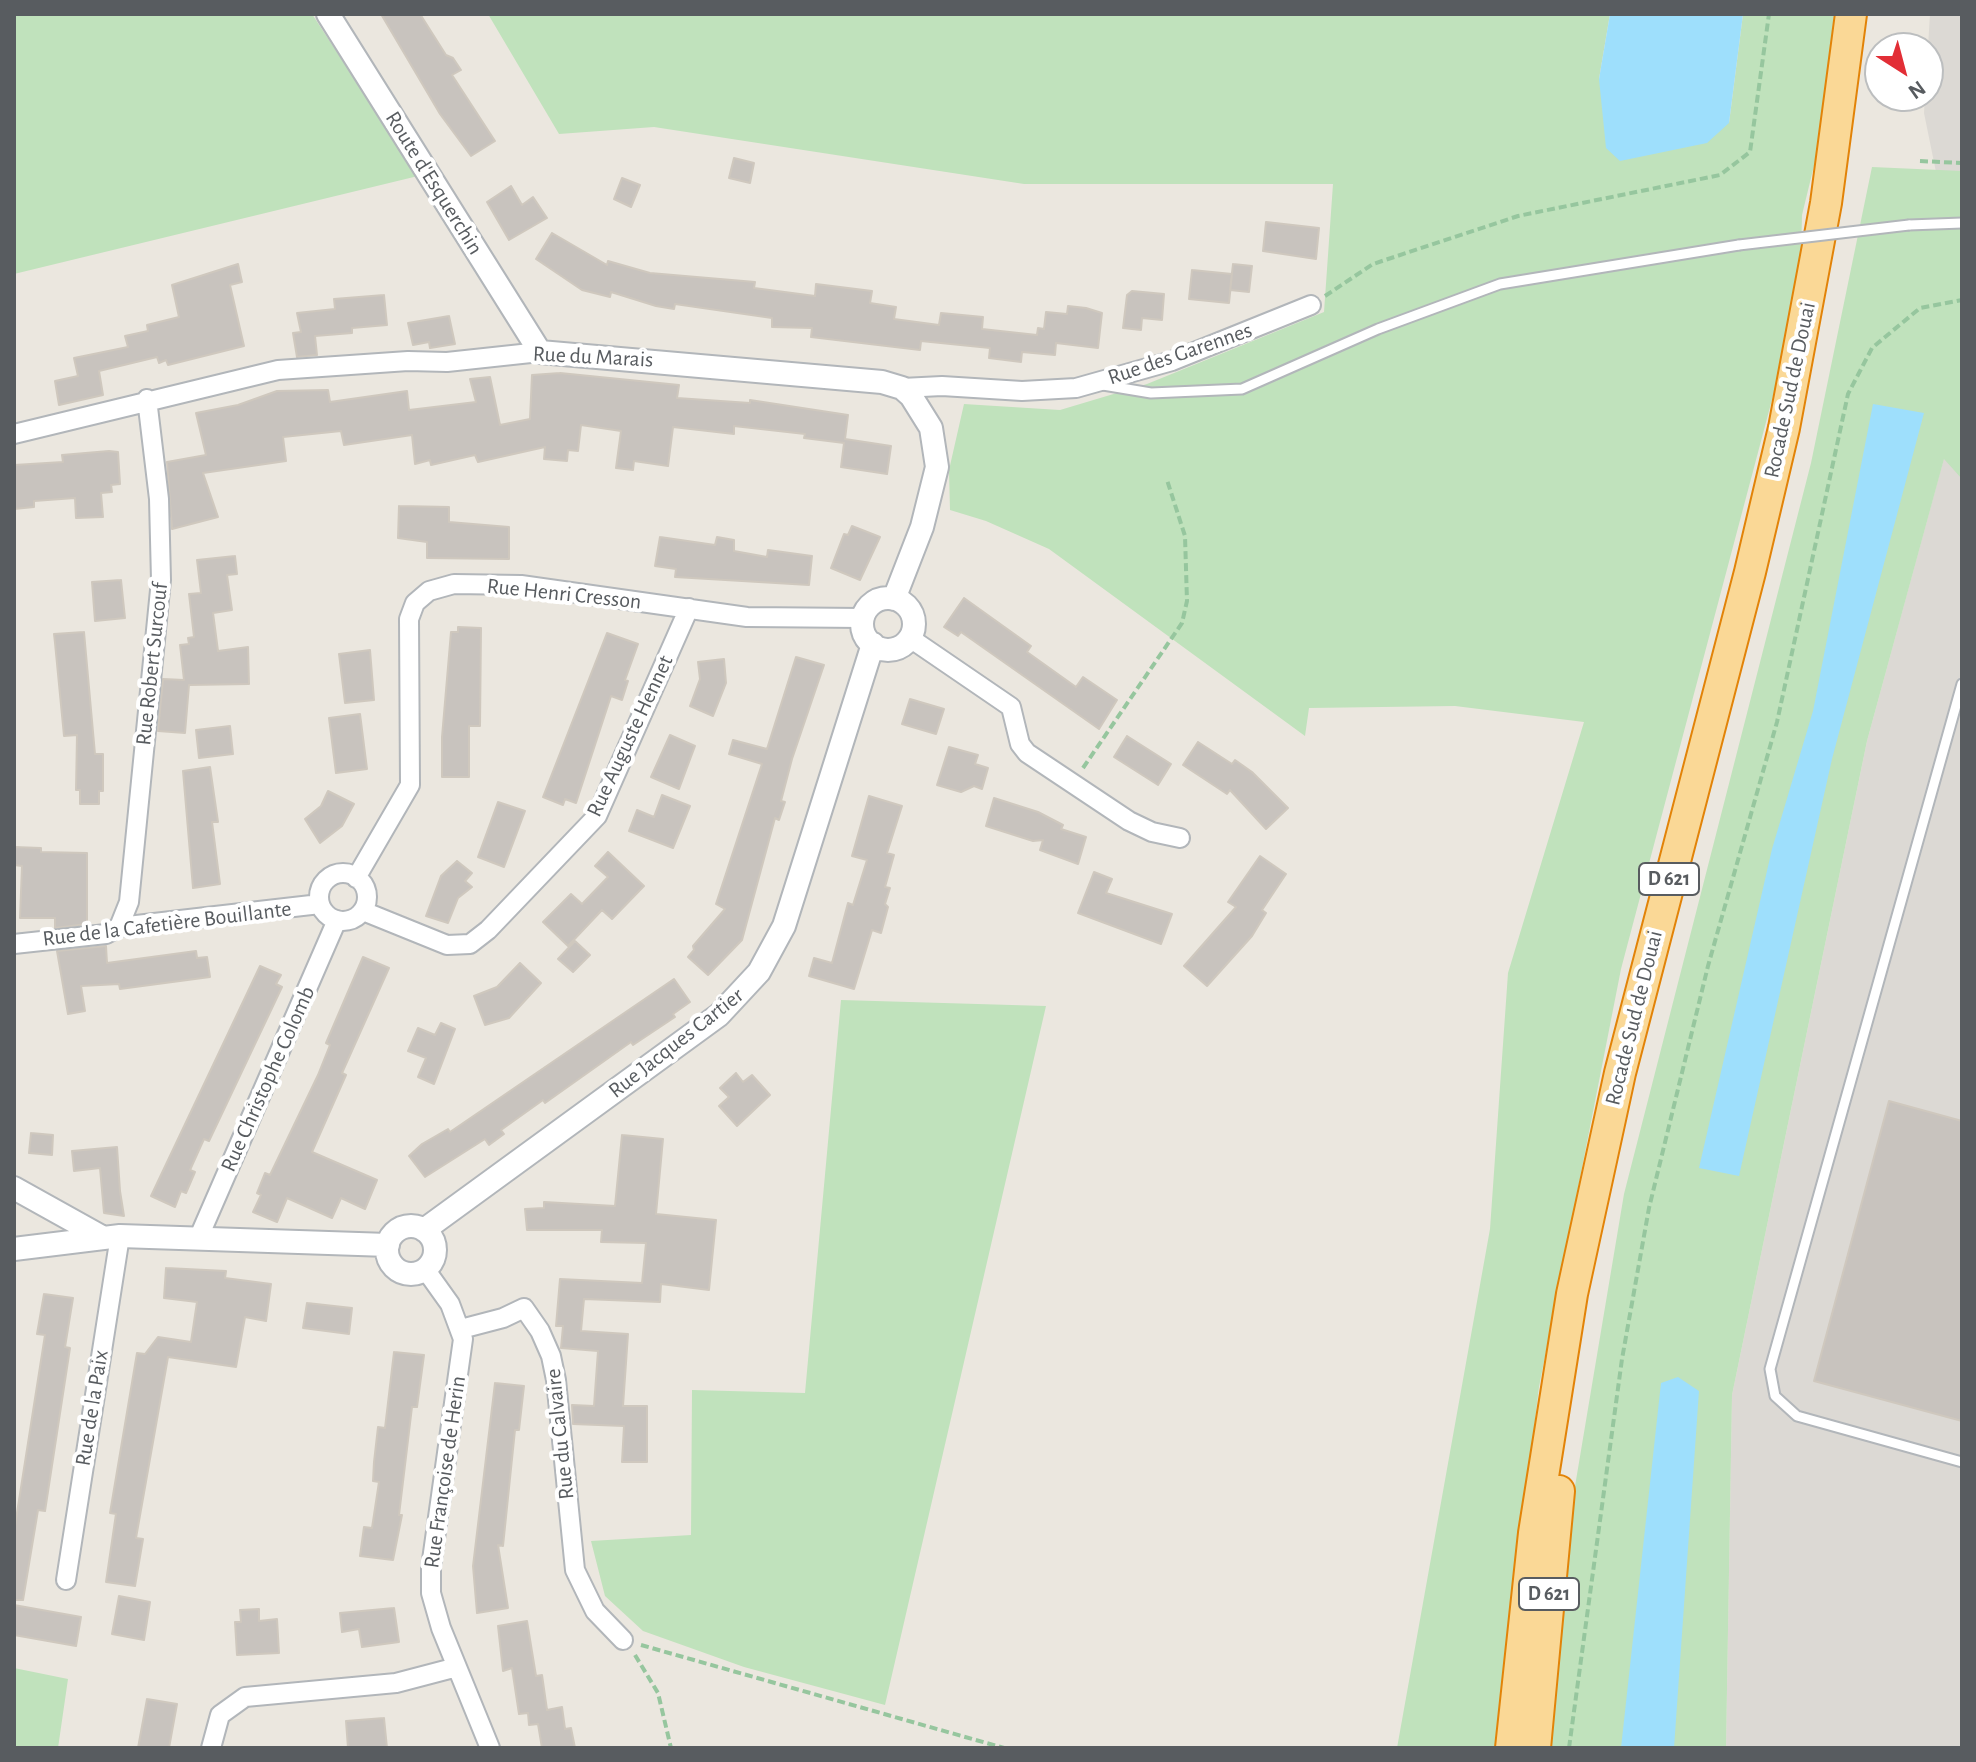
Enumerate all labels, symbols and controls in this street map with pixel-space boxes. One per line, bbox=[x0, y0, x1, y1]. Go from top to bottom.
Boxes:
north arrow bbox=[1864, 32, 1944, 112]
text: N bbox=[1904, 76, 1930, 103]
street label: Route d'Esquerchin bbox=[379, 106, 489, 260]
street label: Rocade Sud de Douai bbox=[1758, 300, 1822, 480]
street label: Rue des Garennes bbox=[1104, 317, 1256, 391]
street label: Rue du Marais bbox=[532, 341, 654, 373]
street label: Rue Henri Cresson bbox=[485, 573, 643, 615]
street label: Rue Robert Surcouf bbox=[130, 581, 174, 747]
street label: Rue Auguste Hennet bbox=[581, 651, 679, 821]
road number: D 621 bbox=[1639, 863, 1699, 895]
street label: Rue de la Cafetière Bouillante bbox=[41, 896, 293, 952]
street label: Rocade Sud de Douai bbox=[1600, 928, 1668, 1108]
street label: Rue Christophe Colomb bbox=[215, 982, 321, 1176]
street label: Rue Jacques Cartier bbox=[603, 982, 749, 1104]
street label: Rue de la Paix bbox=[70, 1348, 114, 1468]
street label: Rue du Calvaire bbox=[540, 1367, 580, 1501]
street label: Rue Françoise de Herin bbox=[418, 1374, 472, 1570]
road number: D 621 bbox=[1519, 1578, 1579, 1610]

